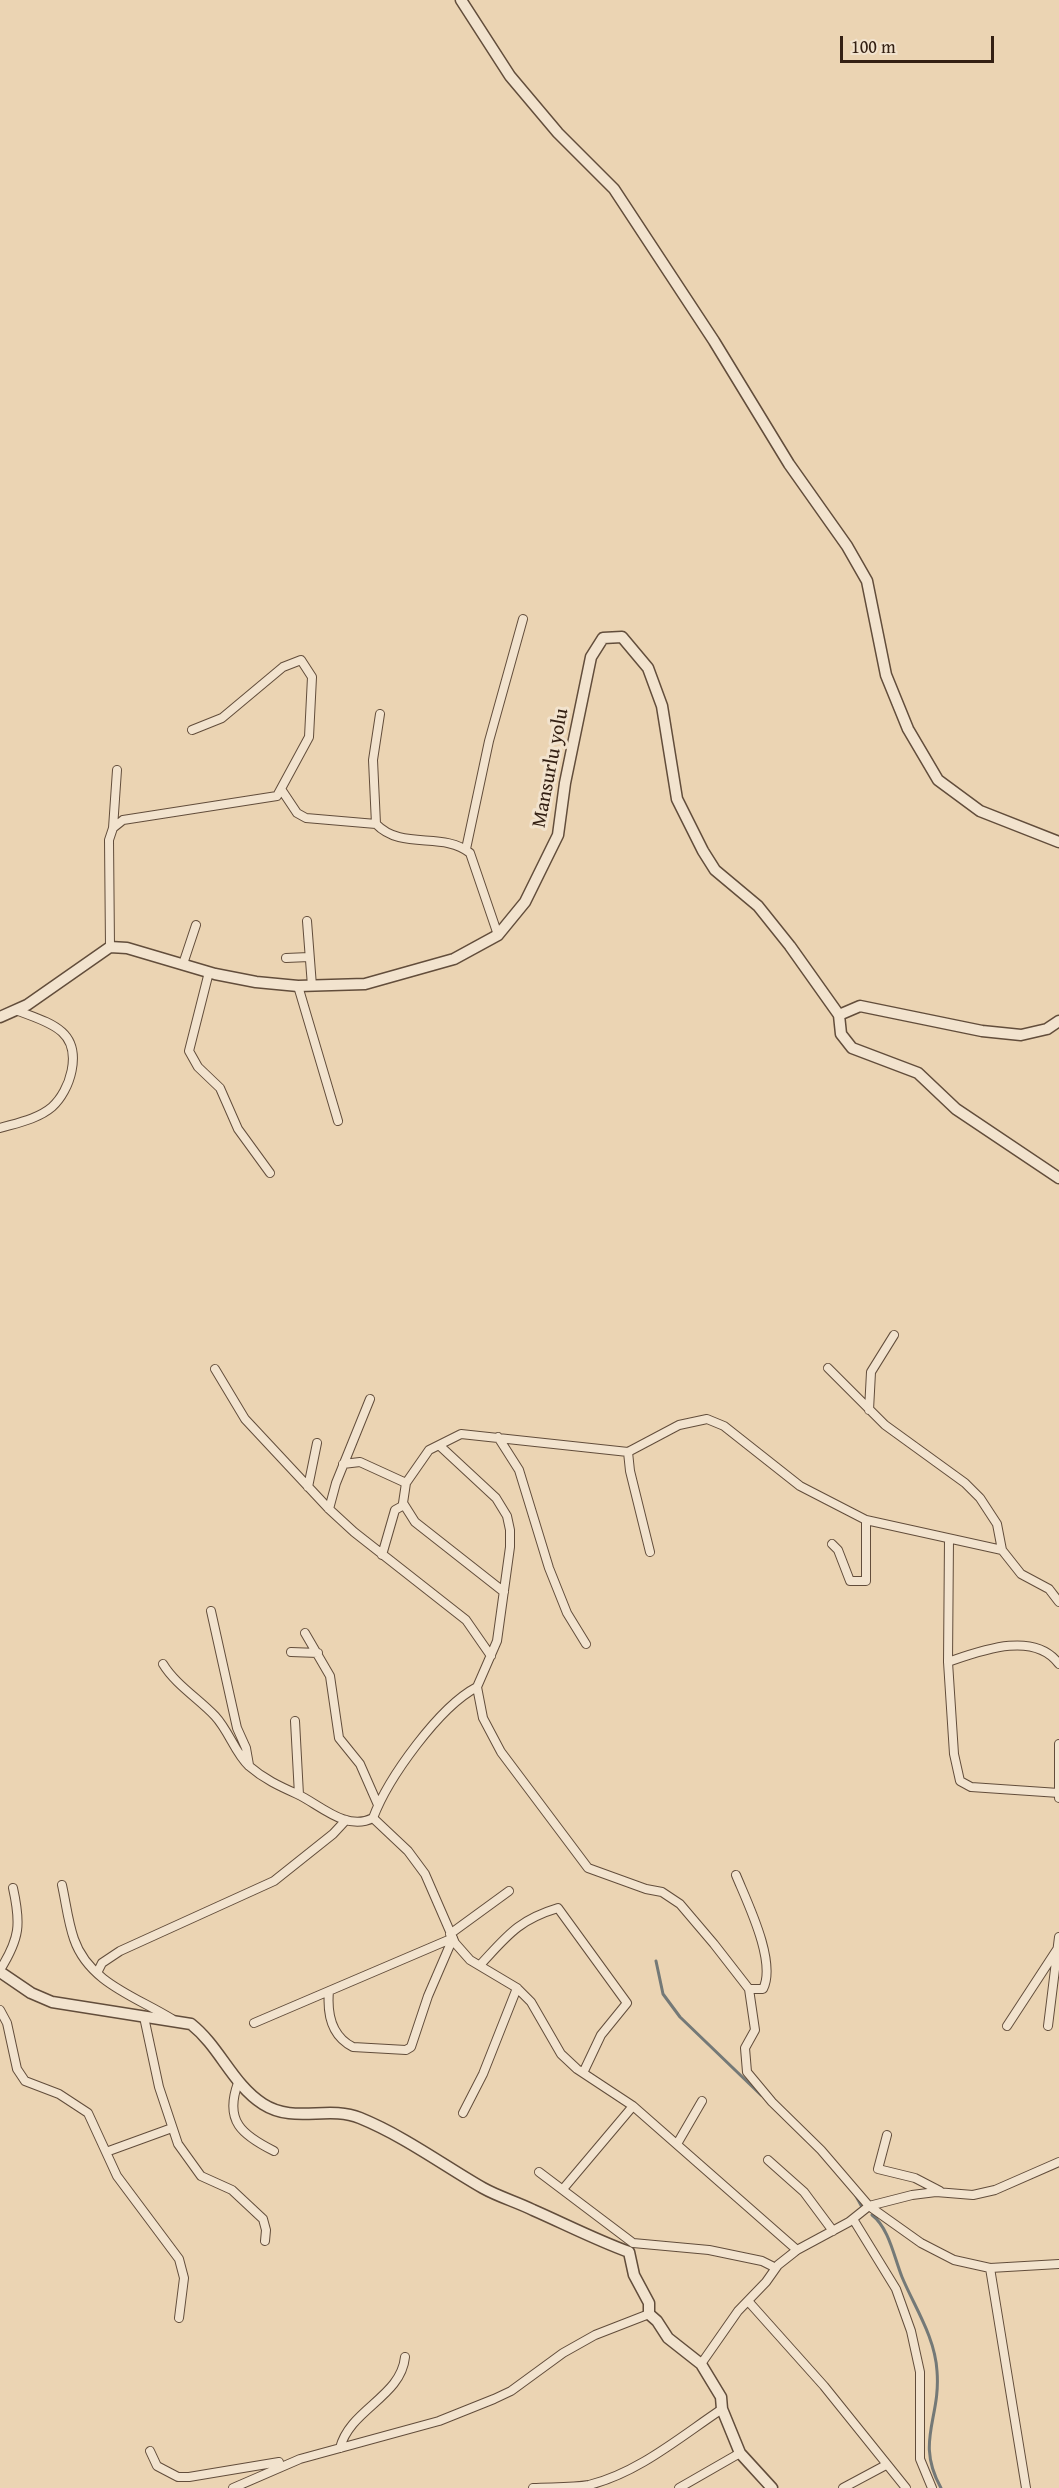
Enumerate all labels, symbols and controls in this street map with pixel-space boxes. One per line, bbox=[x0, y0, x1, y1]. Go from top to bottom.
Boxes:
scale bar bbox=[843, 24, 998, 62]
text: 100 m bbox=[851, 33, 896, 60]
street label: Mansurlu yolu bbox=[528, 706, 574, 830]

